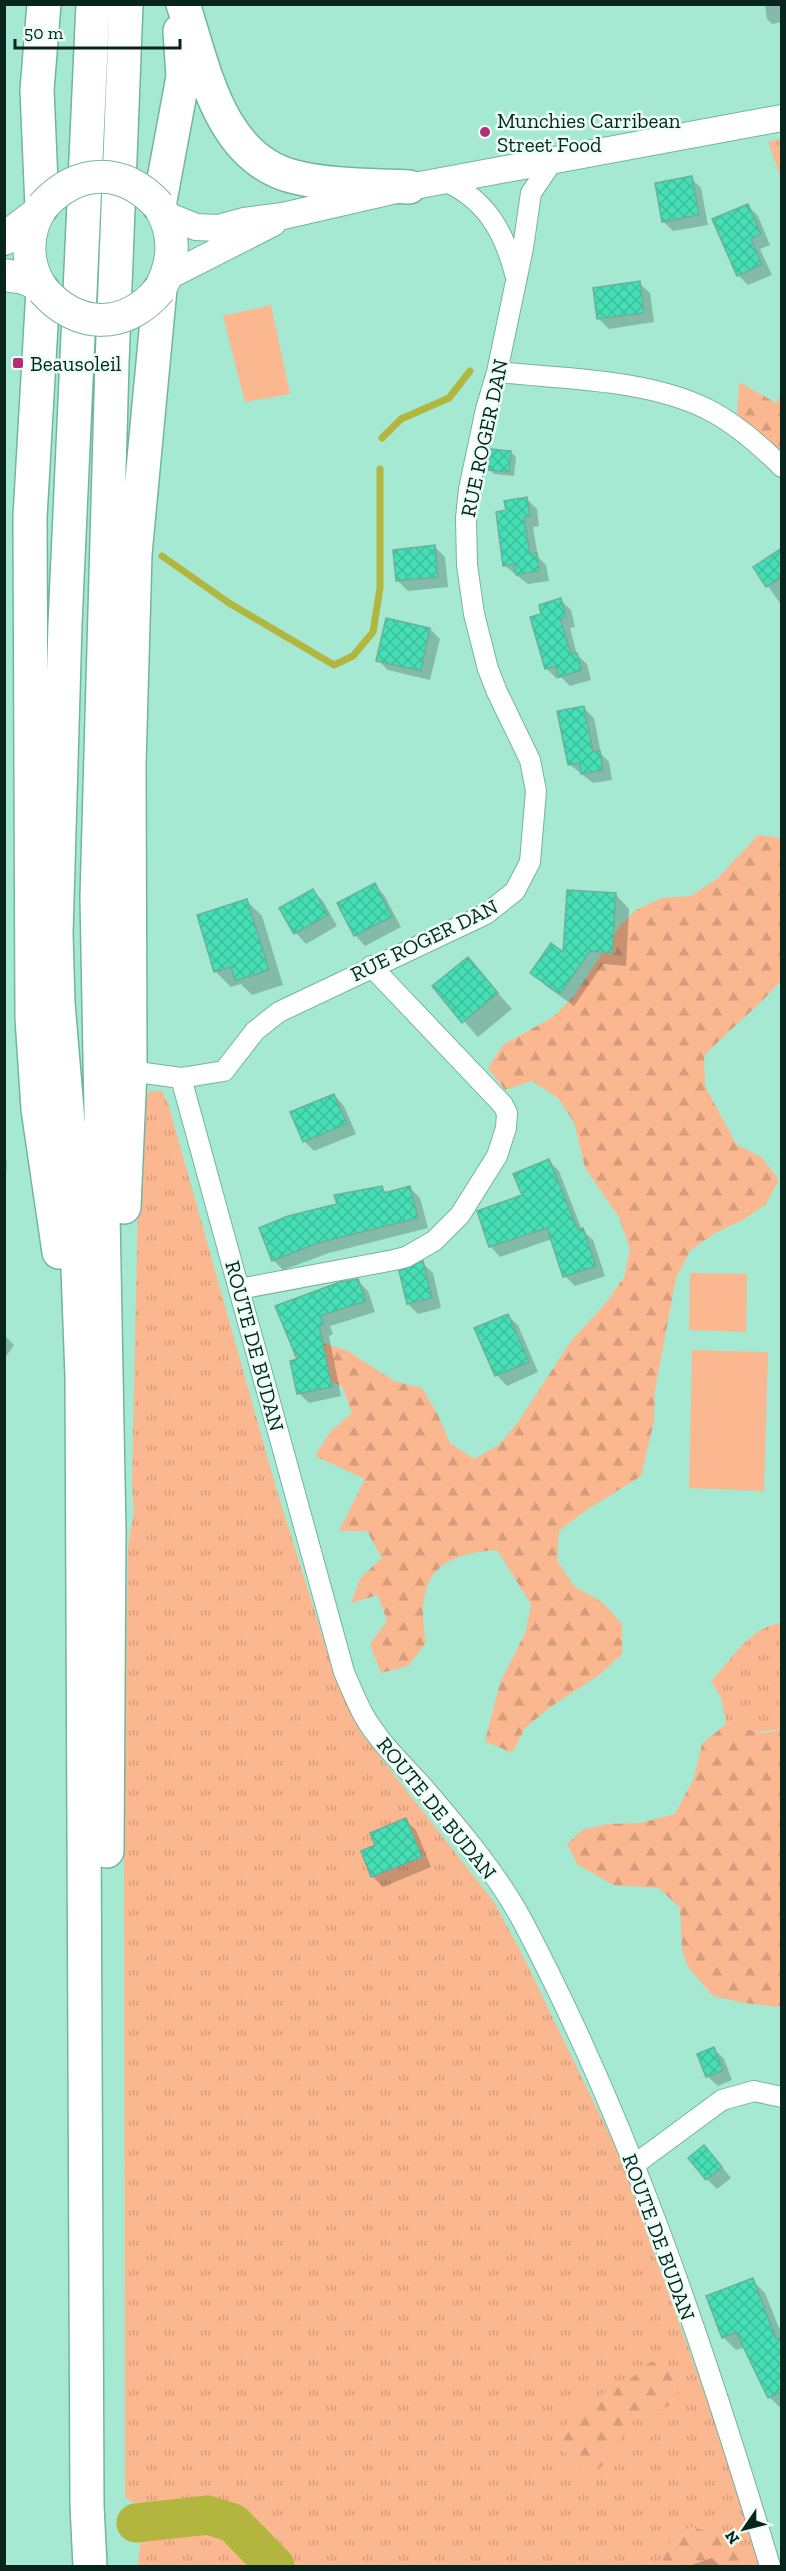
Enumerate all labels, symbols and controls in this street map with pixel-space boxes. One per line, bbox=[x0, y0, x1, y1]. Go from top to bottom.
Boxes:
scale bar bbox=[15, 12, 180, 50]
text: 50 m bbox=[24, 22, 64, 44]
place label: Munchies Carribean Street Food bbox=[497, 108, 681, 157]
marker: Munchies Carribean Street Food bbox=[478, 125, 492, 139]
place label: Beausoleil bbox=[30, 351, 122, 376]
marker: Beausoleil bbox=[11, 356, 25, 370]
street label: RUE ROGER DAN bbox=[455, 357, 513, 519]
street label: RUE ROGER DAN bbox=[346, 894, 502, 986]
street label: ROUTE DE BUDAN bbox=[220, 1258, 290, 1434]
street label: ROUTE DE BUDAN bbox=[372, 1732, 502, 1884]
street label: ROUTE DE BUDAN bbox=[617, 2150, 701, 2324]
north arrow bbox=[714, 2499, 774, 2559]
text: N bbox=[721, 2527, 743, 2548]

